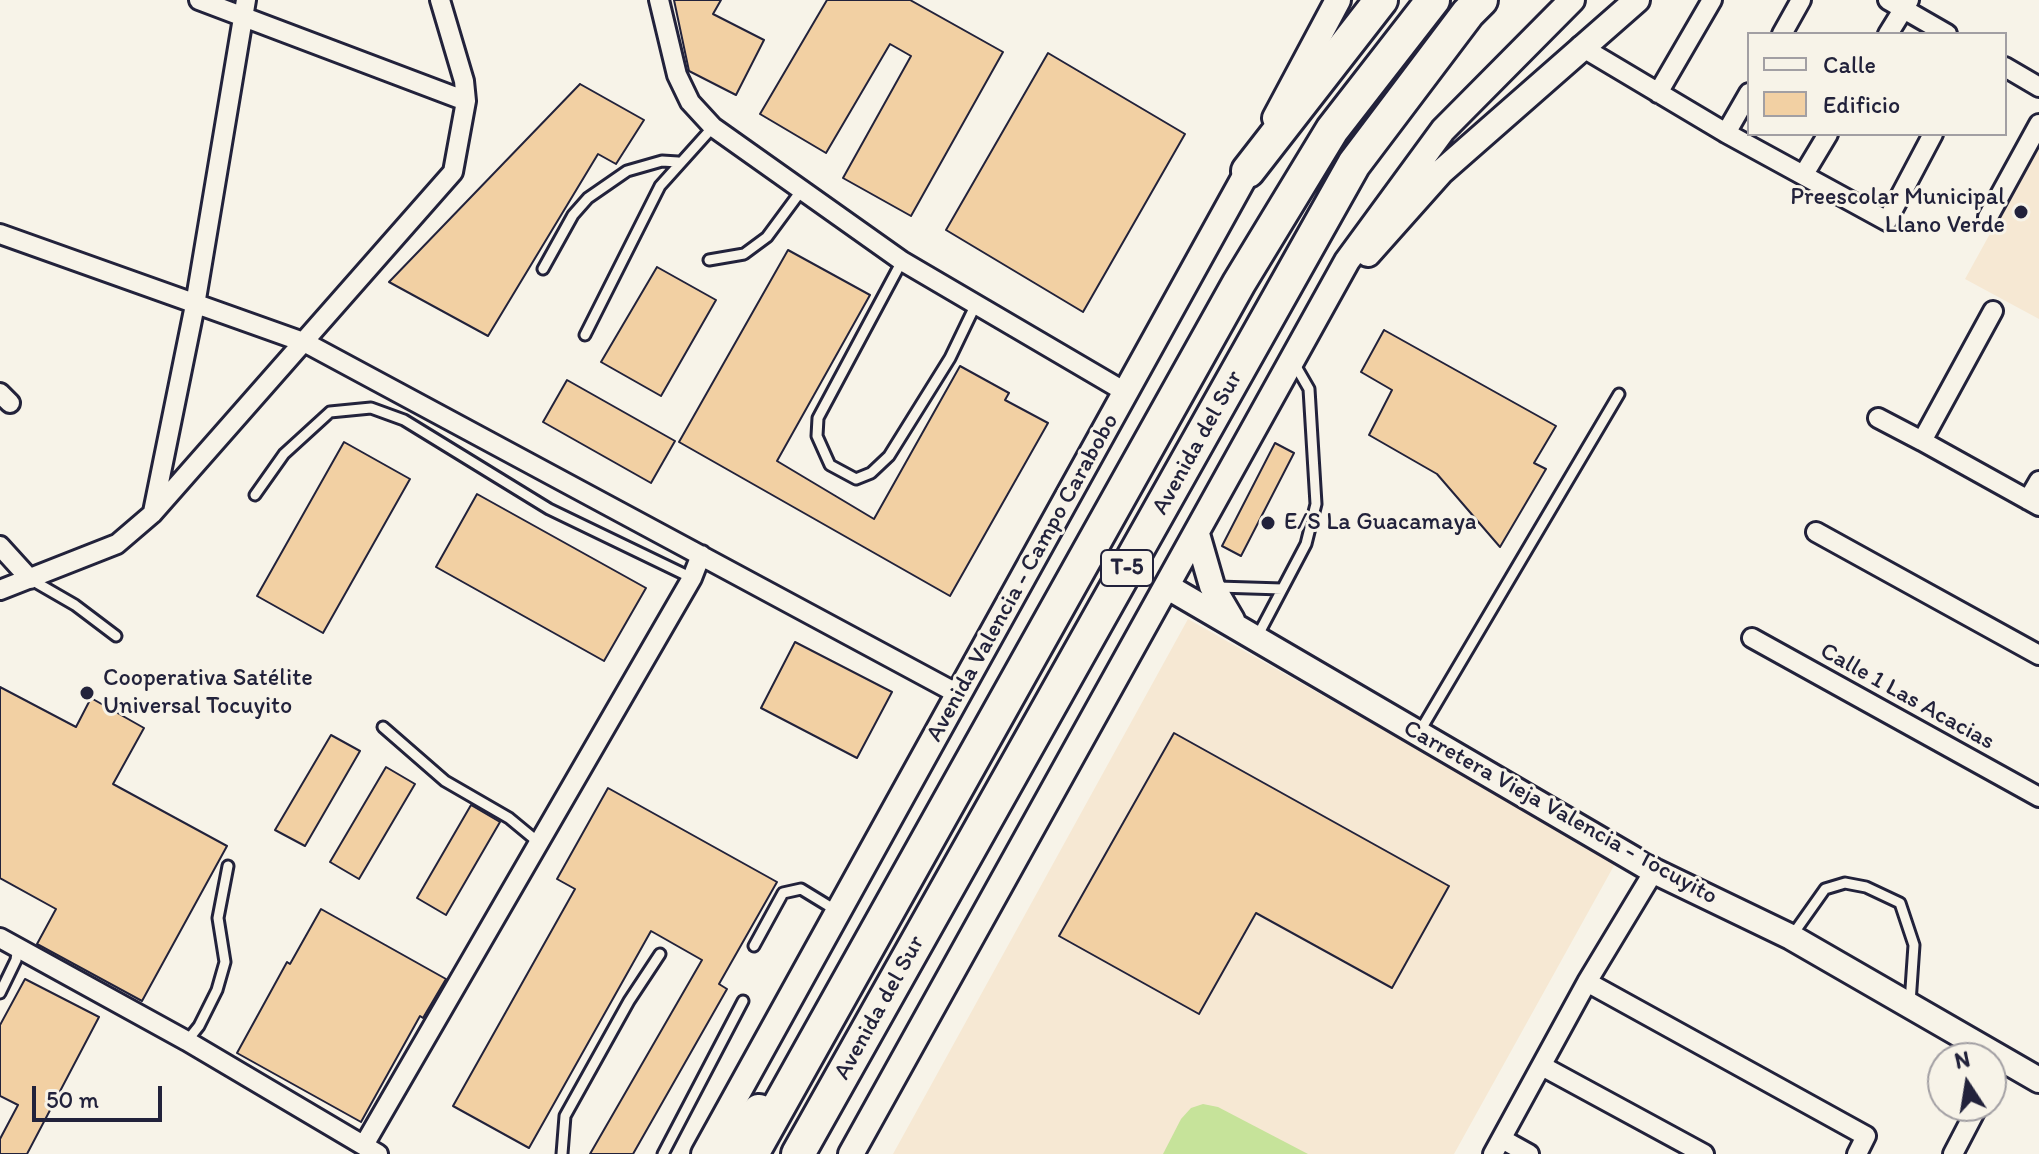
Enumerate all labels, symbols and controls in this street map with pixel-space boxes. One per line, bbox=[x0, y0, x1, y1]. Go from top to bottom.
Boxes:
legend bbox=[1747, 32, 2007, 136]
text: Calle bbox=[1823, 50, 1876, 79]
text: Edificio bbox=[1823, 90, 1900, 119]
place label: Preescolar Municipal Llano Verde bbox=[1790, 184, 2005, 240]
marker: Preescolar Municipal Llano Verde bbox=[2012, 203, 2030, 221]
street label: Avenida del Sur bbox=[1147, 366, 1249, 520]
street label: Avenida Valencia - Campo Carabobo bbox=[921, 409, 1125, 747]
place label: E/S La Guacamaya bbox=[1284, 509, 1477, 537]
marker: E/S La Guacamaya bbox=[1259, 514, 1277, 532]
road number: T-5 bbox=[1101, 550, 1153, 586]
street label: Calle 1 Las Acacias bbox=[1815, 637, 1999, 757]
place label: Cooperativa Satélite Universal Tocuyito bbox=[103, 665, 313, 721]
marker: Cooperativa Satélite Universal Tocuyito bbox=[78, 684, 96, 702]
street label: Carretera Vieja Valencia - Tocuyito bbox=[1398, 714, 1722, 912]
street label: Avenida del Sur bbox=[829, 931, 931, 1085]
north arrow bbox=[1927, 1042, 2007, 1122]
text: N bbox=[1952, 1045, 1972, 1075]
scale bar bbox=[36, 1070, 166, 1120]
text: 50 m bbox=[46, 1085, 99, 1114]

